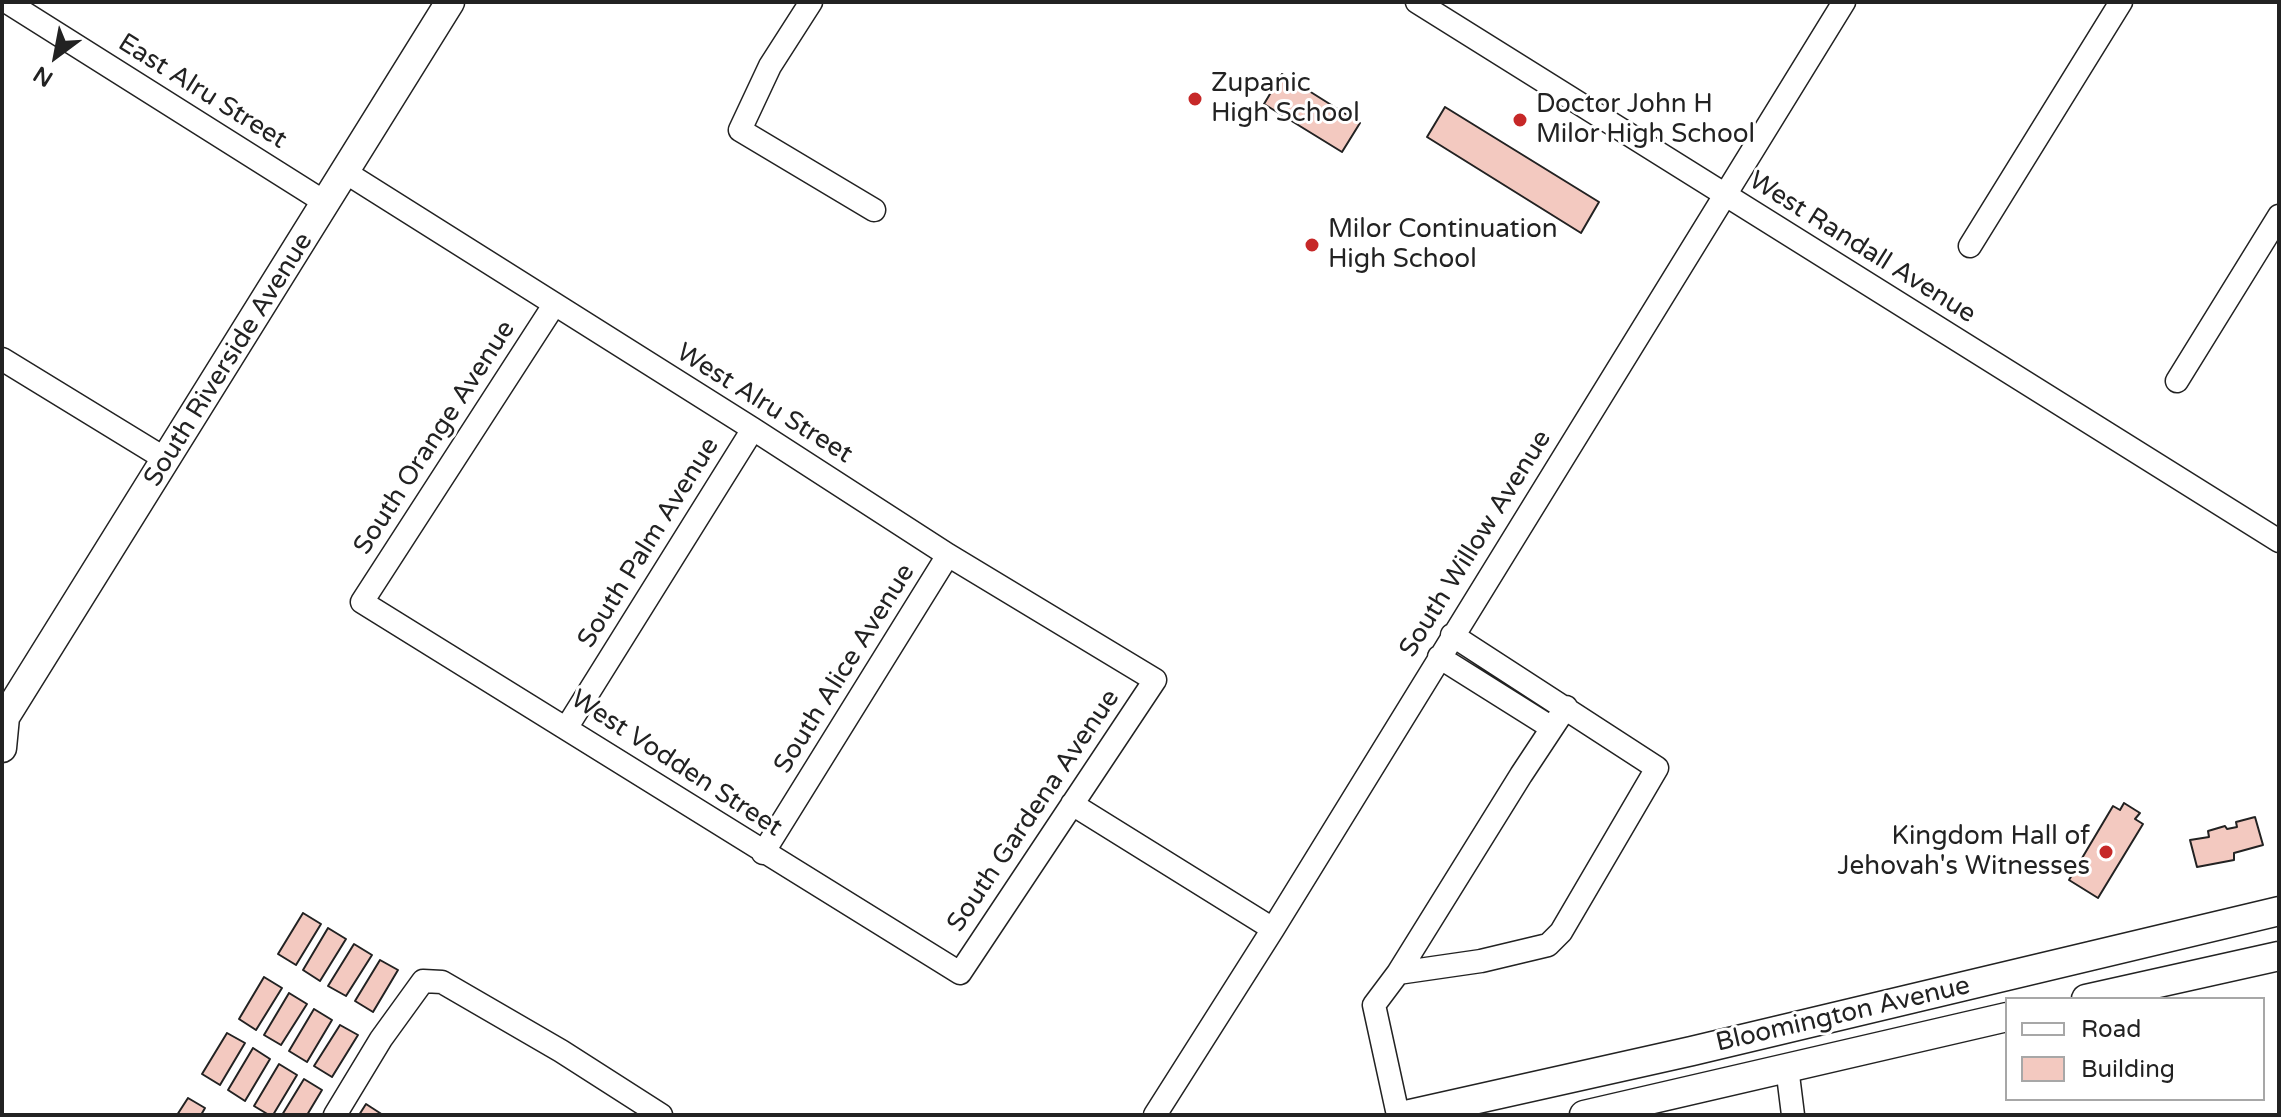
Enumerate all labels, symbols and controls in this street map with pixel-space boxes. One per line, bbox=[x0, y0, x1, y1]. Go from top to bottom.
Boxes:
north arrow bbox=[16, 16, 96, 96]
street label: East Alru Street bbox=[112, 28, 292, 156]
text: N bbox=[29, 61, 58, 92]
place label: Zupanic High School bbox=[1211, 68, 1360, 130]
place label: Doctor John H Milor High School bbox=[1536, 89, 1755, 150]
marker: Zupanic High School bbox=[1186, 90, 1204, 108]
marker: Doctor John H Milor High School bbox=[1511, 111, 1529, 129]
street label: West Randall Avenue bbox=[1743, 165, 1981, 331]
place label: Milor Continuation High School bbox=[1328, 214, 1558, 276]
street label: South Riverside Avenue bbox=[138, 227, 320, 493]
marker: Milor Continuation High School bbox=[1303, 236, 1321, 254]
street label: South Orange Avenue bbox=[348, 315, 522, 561]
street label: West Alru Street bbox=[670, 337, 858, 471]
street label: South Willow Avenue bbox=[1393, 425, 1559, 663]
street label: South Palm Avenue bbox=[572, 432, 726, 654]
street label: South Alice Avenue bbox=[768, 559, 922, 779]
street label: West Vodden Street bbox=[564, 684, 788, 844]
street label: South Gardena Avenue bbox=[941, 684, 1127, 938]
place label: Kingdom Hall of Jehovah's Witnesses bbox=[1837, 821, 2090, 882]
marker: Kingdom Hall of Jehovah's Witnesses bbox=[2097, 843, 2115, 861]
street label: Bloomington Avenue bbox=[1713, 971, 1973, 1059]
legend bbox=[2005, 997, 2265, 1101]
text: Road bbox=[2081, 1015, 2141, 1044]
text: Building bbox=[2081, 1055, 2175, 1084]

